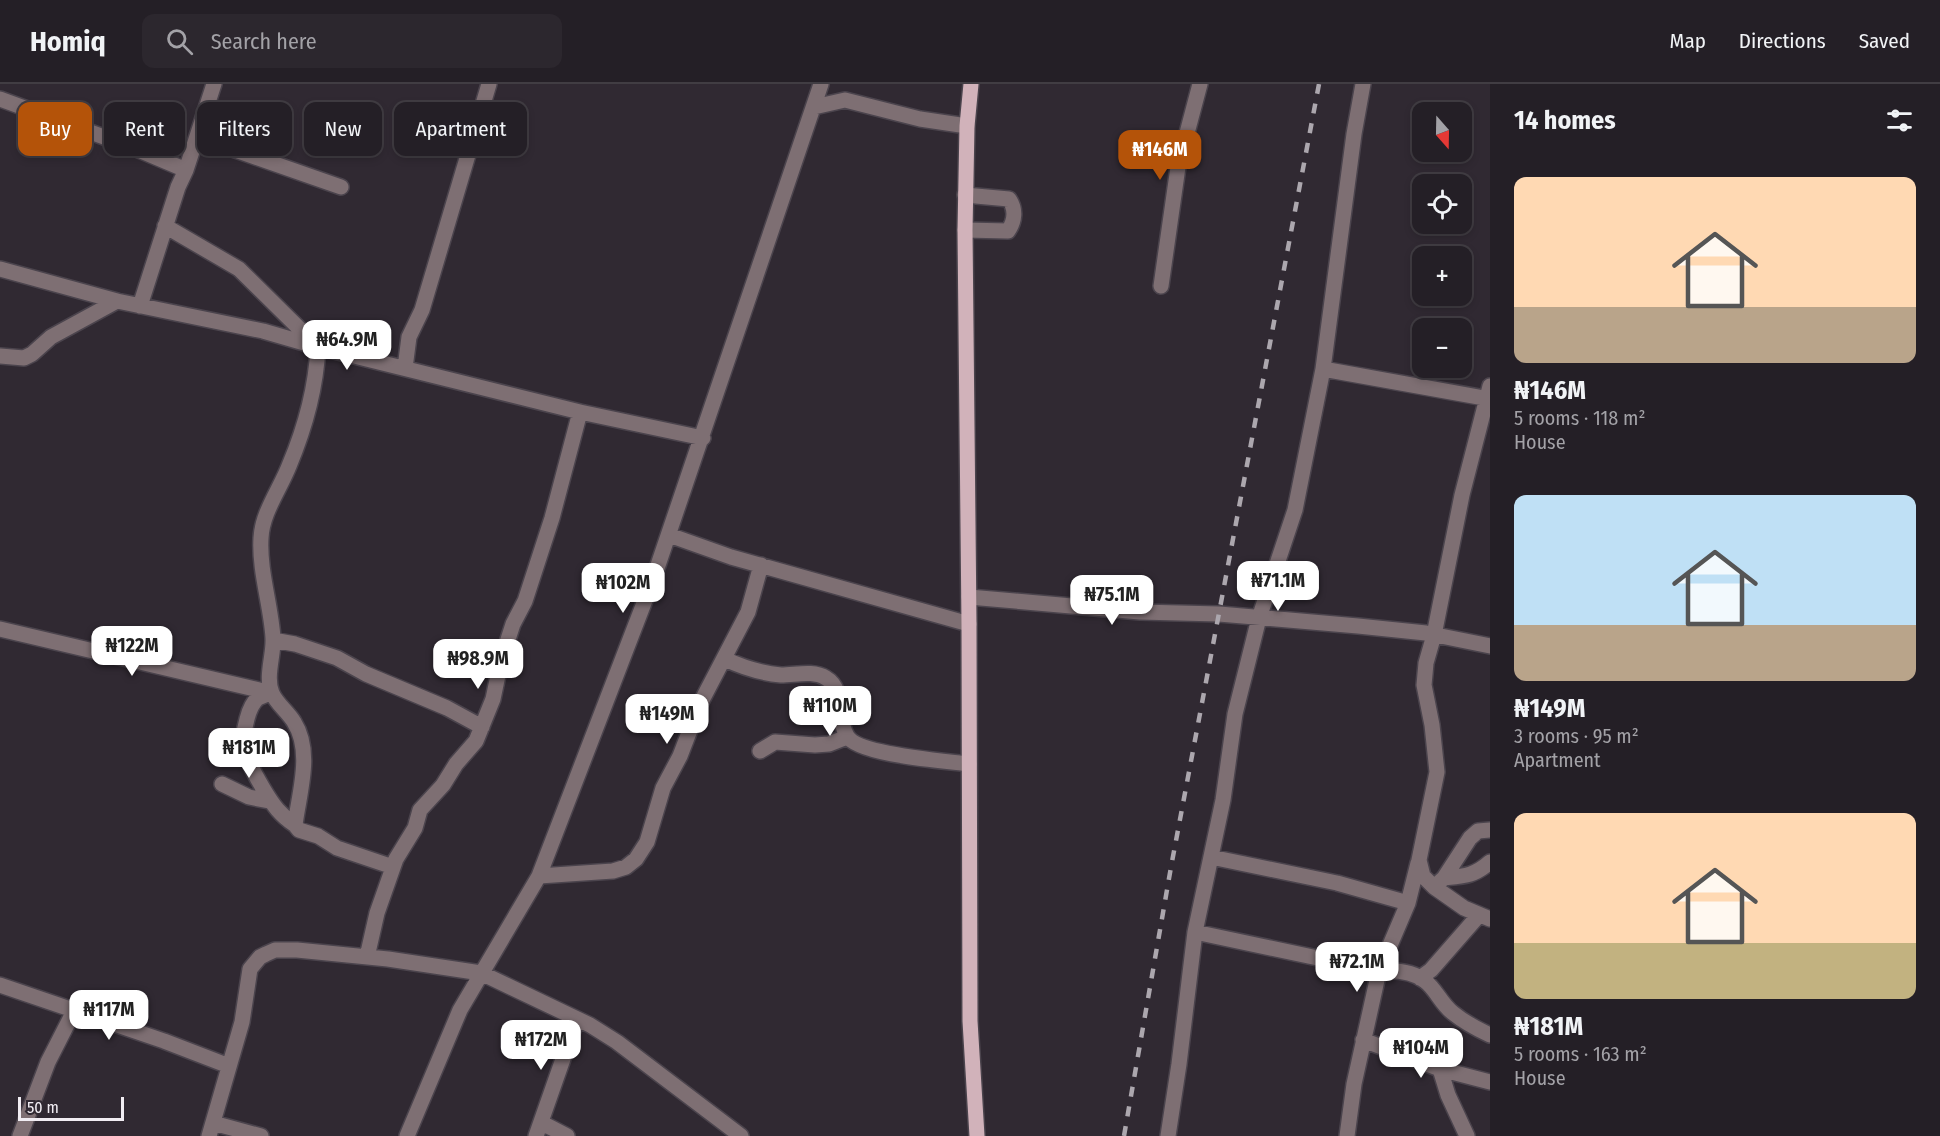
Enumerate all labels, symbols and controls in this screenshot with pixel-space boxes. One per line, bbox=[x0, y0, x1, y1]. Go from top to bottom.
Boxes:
search box bbox=[142, 14, 562, 68]
text: Homiq bbox=[30, 25, 106, 58]
icon: search bbox=[163, 25, 196, 58]
text: Search here bbox=[211, 28, 317, 55]
text: Map bbox=[1669, 28, 1706, 54]
text: Directions bbox=[1739, 28, 1826, 54]
text: Saved bbox=[1859, 28, 1910, 54]
chip: Buy bbox=[18, 102, 92, 156]
chip: Rent bbox=[104, 102, 185, 156]
chip: Filters bbox=[197, 102, 292, 156]
chip: New bbox=[304, 102, 382, 156]
chip: Apartment bbox=[394, 102, 527, 156]
north arrow bbox=[1412, 102, 1472, 162]
map controls bbox=[1412, 102, 1472, 378]
icon: filters bbox=[1883, 104, 1916, 137]
text: 14 homes bbox=[1514, 105, 1616, 136]
pin: ₦146M bbox=[1118, 130, 1202, 181]
text: ₦146M bbox=[1132, 137, 1188, 161]
button: locate bbox=[1412, 174, 1472, 234]
icon: home bbox=[1661, 216, 1769, 324]
button: + bbox=[1412, 246, 1472, 306]
button: − bbox=[1412, 318, 1472, 378]
pin: ₦64.9M bbox=[298, 320, 396, 371]
text: ₦64.9M bbox=[316, 327, 378, 351]
text: ₦146M bbox=[1514, 375, 1586, 406]
text: 5 rooms · 118 m² bbox=[1514, 406, 1645, 430]
text: House bbox=[1514, 430, 1566, 454]
icon: home bbox=[1661, 534, 1769, 642]
pin: ₦71.1M bbox=[1229, 561, 1327, 612]
pin: ₦102M bbox=[581, 563, 665, 614]
text: ₦71.1M bbox=[1251, 568, 1305, 592]
text: ₦102M bbox=[596, 570, 650, 594]
pin: ₦75.1M bbox=[1063, 575, 1161, 626]
text: ₦75.1M bbox=[1084, 582, 1140, 606]
pin: ₦122M bbox=[90, 626, 174, 677]
text: ₦122M bbox=[105, 633, 159, 657]
pin: ₦98.9M bbox=[429, 639, 527, 690]
text: ₦98.9M bbox=[447, 646, 509, 670]
pin: ₦110M bbox=[788, 686, 872, 737]
text: ₦110M bbox=[803, 693, 857, 717]
text: ₦149M bbox=[1514, 693, 1585, 724]
pin: ₦149M bbox=[625, 694, 709, 745]
text: ₦149M bbox=[640, 701, 694, 725]
text: 3 rooms · 95 m² bbox=[1514, 724, 1639, 748]
pin: ₦181M bbox=[207, 728, 291, 779]
text: ₦181M bbox=[222, 735, 276, 759]
text: Apartment bbox=[1514, 748, 1601, 772]
icon: home bbox=[1661, 852, 1769, 960]
pin: ₦72.1M bbox=[1308, 942, 1406, 993]
text: ₦72.1M bbox=[1330, 949, 1384, 973]
pin: ₦117M bbox=[67, 990, 151, 1041]
text: ₦117M bbox=[83, 997, 135, 1021]
text: ₦181M bbox=[1514, 1011, 1583, 1042]
pin: ₦172M bbox=[499, 1020, 583, 1071]
text: ₦172M bbox=[515, 1027, 567, 1051]
pin: ₦104M bbox=[1379, 1028, 1463, 1079]
text: ₦104M bbox=[1393, 1035, 1449, 1059]
text: 5 rooms · 163 m² bbox=[1514, 1042, 1647, 1066]
text: House bbox=[1514, 1066, 1566, 1090]
scale bar bbox=[18, 1094, 124, 1122]
text: 50 m bbox=[27, 1098, 59, 1117]

